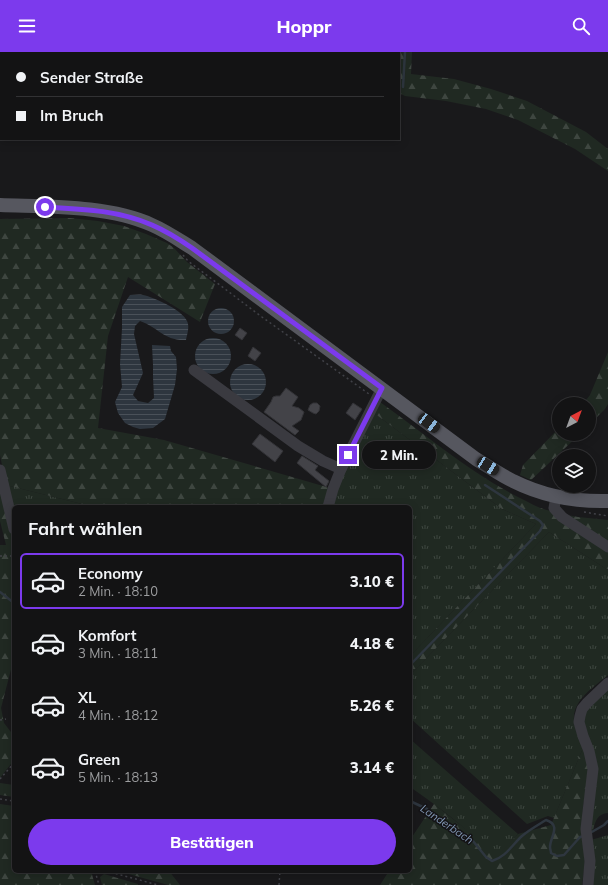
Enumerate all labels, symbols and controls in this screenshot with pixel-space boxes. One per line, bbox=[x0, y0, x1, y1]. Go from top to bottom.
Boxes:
icon: menu bbox=[16, 15, 38, 37]
text: Hoppr bbox=[276, 15, 332, 38]
icon: search bbox=[570, 15, 592, 37]
text: Sender Straße bbox=[40, 68, 143, 87]
text: Im Bruch bbox=[40, 106, 104, 125]
route start bbox=[36, 198, 54, 216]
north arrow bbox=[552, 397, 596, 441]
map controls bbox=[552, 397, 596, 493]
car bbox=[416, 411, 442, 435]
callout: 2 Min. bbox=[362, 441, 436, 469]
route end bbox=[339, 446, 357, 464]
text: 2 Min. bbox=[380, 447, 418, 463]
button: layers bbox=[552, 449, 596, 493]
car bbox=[475, 455, 501, 477]
text: Fahrt wählen bbox=[28, 517, 143, 540]
icon: car bbox=[30, 563, 66, 599]
text: Economy bbox=[78, 564, 143, 583]
text: 3.10 € bbox=[350, 572, 394, 591]
text: 2 Min. · 18:10 bbox=[78, 583, 158, 599]
icon: car bbox=[30, 625, 66, 661]
text: Komfort bbox=[78, 626, 136, 645]
text: 4.18 € bbox=[350, 634, 394, 653]
text: 3 Min. · 18:11 bbox=[78, 645, 158, 661]
icon: car bbox=[30, 687, 66, 723]
text: XL bbox=[78, 688, 96, 707]
text: 5.26 € bbox=[350, 696, 394, 715]
text: 4 Min. · 18:12 bbox=[78, 707, 158, 723]
icon: car bbox=[30, 749, 66, 785]
text: Green bbox=[78, 750, 120, 769]
text: 3.14 € bbox=[350, 758, 394, 777]
text: 5 Min. · 18:13 bbox=[78, 769, 158, 785]
water label: Landerbach bbox=[418, 801, 476, 847]
button: Bestätigen bbox=[28, 819, 396, 865]

